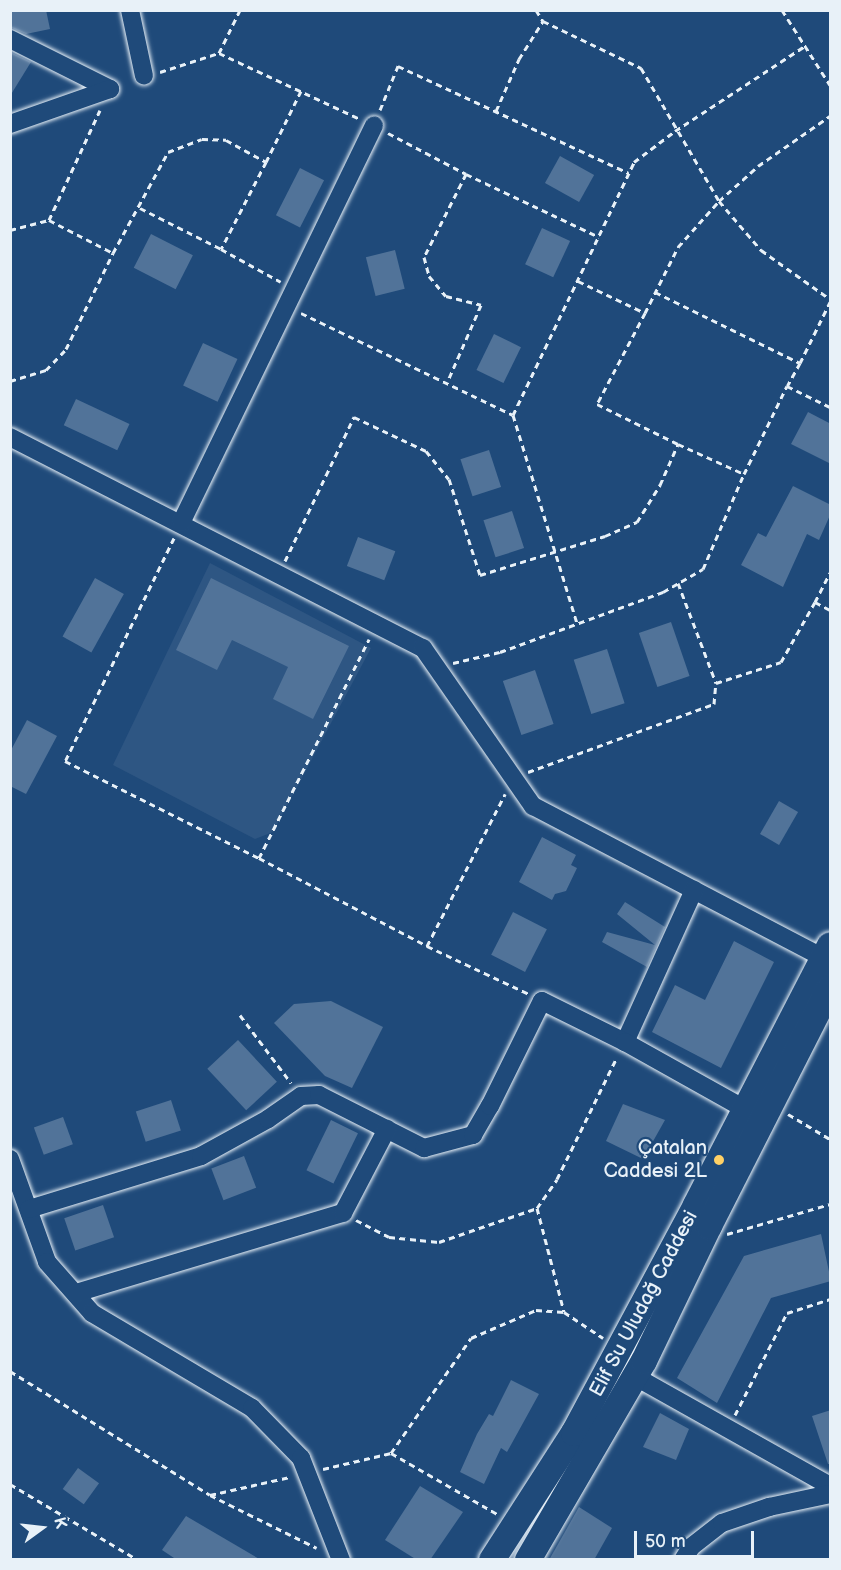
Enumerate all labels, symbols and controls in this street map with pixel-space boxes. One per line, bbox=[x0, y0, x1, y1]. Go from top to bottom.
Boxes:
place label: Çatalan Caddesi 2L bbox=[603, 1136, 707, 1183]
marker: Çatalan Caddesi 2L bbox=[712, 1153, 726, 1167]
street label: Elif Su Uludağ Caddesi bbox=[585, 1207, 703, 1401]
north arrow bbox=[12, 1498, 72, 1558]
text: K bbox=[49, 1515, 70, 1531]
scale bar bbox=[637, 1519, 757, 1557]
text: 50 m bbox=[645, 1531, 686, 1552]

